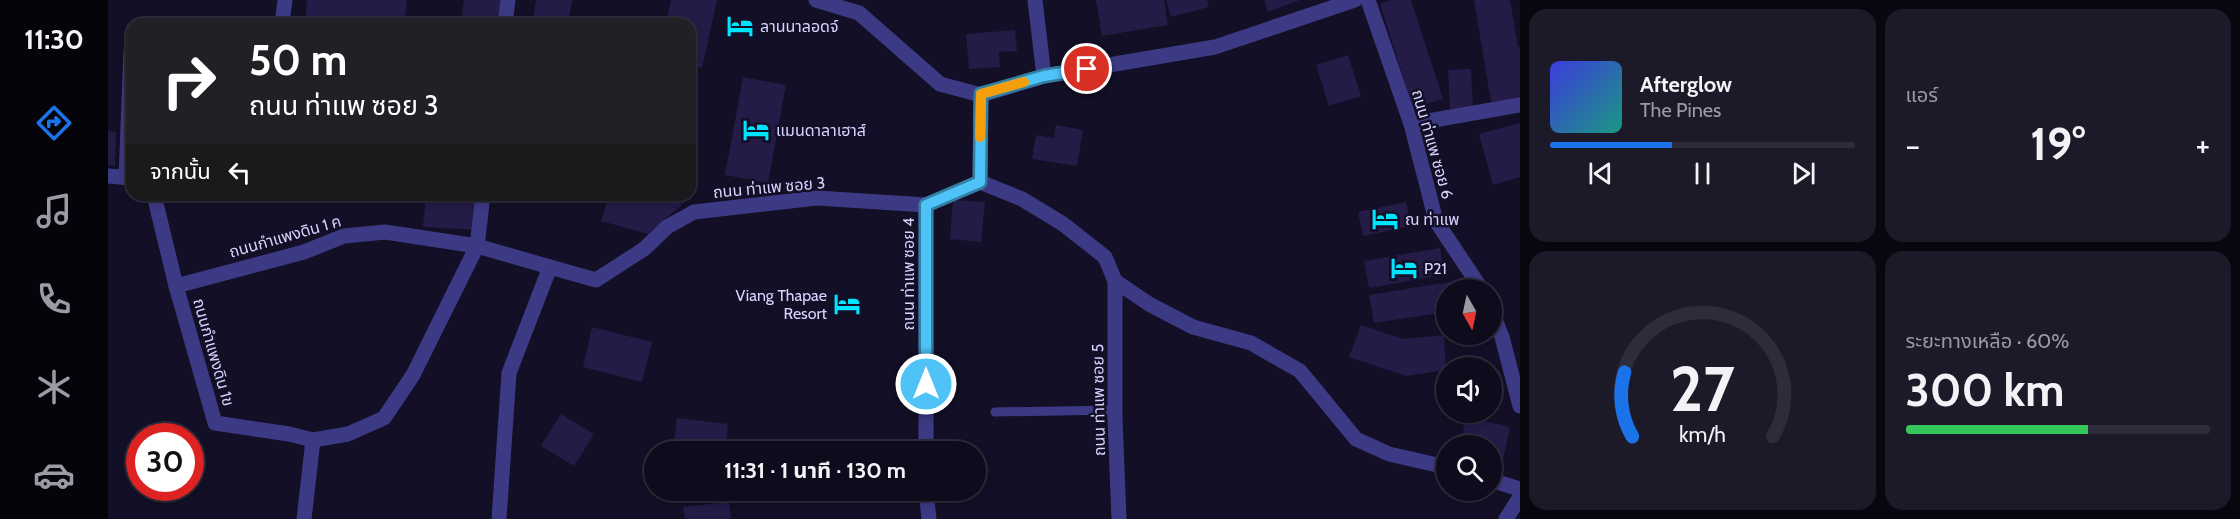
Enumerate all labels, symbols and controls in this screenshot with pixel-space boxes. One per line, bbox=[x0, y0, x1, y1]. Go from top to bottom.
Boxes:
hotel icon: ลานนาลอดจ์ bbox=[725, 11, 755, 41]
place label: ลานนาลอดจ์ bbox=[760, 17, 839, 36]
text: 11:30 bbox=[24, 23, 84, 56]
text: 50 m bbox=[249, 34, 347, 86]
icon: right bbox=[150, 42, 228, 120]
pin bbox=[1061, 43, 1112, 94]
icon: arrive bbox=[1070, 52, 1103, 85]
text: Afterglow bbox=[1640, 71, 1732, 98]
text: แอร์ bbox=[1906, 83, 1938, 107]
street label: ถนน ท่าแพ ซอย 6 bbox=[1408, 87, 1457, 201]
text: ถนน ท่าแพ ซอย 3 bbox=[249, 89, 439, 122]
text: The Pines bbox=[1640, 98, 1721, 122]
icon: directions bbox=[33, 102, 75, 144]
hotel icon: แมนดาลาเฮาส์ bbox=[741, 115, 771, 145]
text: 19° bbox=[2030, 117, 2085, 171]
place label: แมนดาลาเฮาส์ bbox=[776, 121, 866, 140]
text: − bbox=[1906, 125, 1920, 165]
text: + bbox=[2195, 125, 2210, 165]
icon: left bbox=[223, 156, 256, 189]
icon: previous bbox=[1584, 157, 1617, 190]
icon: pause bbox=[1686, 157, 1719, 190]
icon: next bbox=[1787, 157, 1820, 190]
text: จากนั้น bbox=[150, 158, 211, 185]
street label: ถนน ท่าแพ ซอย 3 bbox=[712, 173, 826, 202]
icon: music bbox=[33, 190, 75, 232]
hotel icon: ณ ท่าแพ bbox=[1370, 204, 1400, 234]
place label: ณ ท่าแพ bbox=[1405, 210, 1459, 229]
street label: ถนนกำแพงดิน 1 ค bbox=[227, 211, 343, 262]
street label: ถนน ท่าแพ ซอย 4 bbox=[899, 217, 918, 331]
hotel icon: P21 bbox=[1389, 253, 1419, 283]
place label: P21 bbox=[1424, 259, 1447, 278]
icon: phone bbox=[33, 278, 75, 320]
north arrow bbox=[1436, 279, 1502, 345]
map controls bbox=[1436, 279, 1502, 501]
place label: Viang Thapae Resort bbox=[735, 286, 828, 323]
hotel icon: Viang Thapae Resort bbox=[832, 289, 862, 319]
street label: ถนนกำแพงดิน 1ข bbox=[189, 296, 238, 408]
text: ระยะทางเหลือ · 60% bbox=[1906, 329, 2069, 353]
street label: ถนน ท่าแพ ซอย 5 bbox=[1088, 344, 1109, 456]
text: 27 bbox=[1670, 351, 1735, 427]
position arrow bbox=[894, 352, 958, 416]
button: sound bbox=[1436, 357, 1502, 423]
text: 300 km bbox=[1906, 363, 2064, 417]
icon: climate bbox=[33, 366, 75, 408]
text: km/h bbox=[1679, 422, 1726, 448]
speed limit sign: 30 bbox=[126, 423, 204, 501]
button: search bbox=[1436, 435, 1502, 501]
icon: car bbox=[33, 454, 75, 496]
text: 11:31 · 1 นาที · 130 m bbox=[724, 457, 906, 484]

